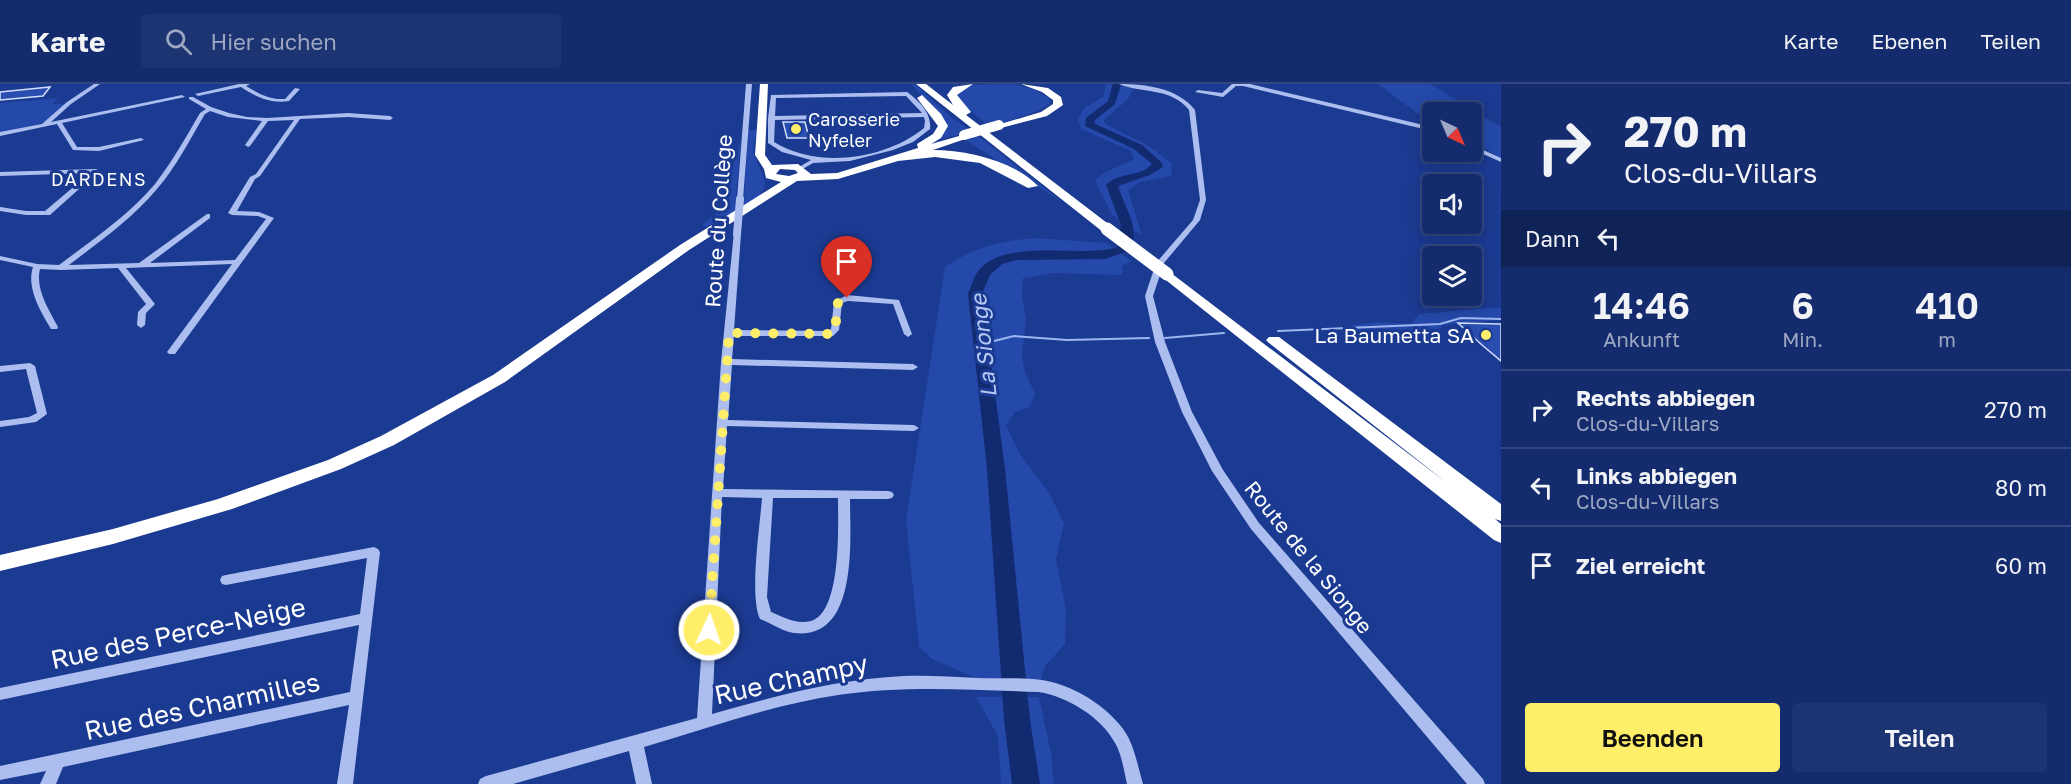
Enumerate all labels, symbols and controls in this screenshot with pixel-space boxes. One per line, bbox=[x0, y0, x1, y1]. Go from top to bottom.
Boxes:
search box bbox=[141, 14, 561, 68]
text: Karte bbox=[30, 25, 105, 58]
icon: search bbox=[162, 25, 195, 58]
text: Hier suchen bbox=[210, 28, 337, 55]
text: Karte bbox=[1783, 28, 1839, 54]
text: Ebenen bbox=[1872, 28, 1947, 54]
text: Teilen bbox=[1980, 28, 2041, 54]
north arrow bbox=[1422, 102, 1482, 162]
map controls bbox=[1422, 102, 1482, 306]
text: 270 m bbox=[1624, 106, 1747, 156]
place label: Carosserie Nyfeler bbox=[808, 108, 900, 151]
icon: right bbox=[1525, 108, 1603, 186]
marker: Carosserie Nyfeler bbox=[789, 122, 803, 136]
street label: Route du Collège bbox=[699, 134, 737, 308]
text: Clos-du-Villars bbox=[1624, 157, 1817, 189]
district label: DARDENS bbox=[51, 168, 147, 190]
button: sound bbox=[1422, 174, 1482, 234]
icon: left bbox=[1592, 222, 1625, 255]
text: Dann bbox=[1525, 225, 1580, 252]
pin bbox=[821, 236, 872, 298]
icon: arrive bbox=[830, 245, 863, 278]
button: layers bbox=[1422, 246, 1482, 306]
text: 14:46 bbox=[1593, 284, 1690, 327]
text: 6 bbox=[1791, 284, 1814, 327]
text: 410 bbox=[1915, 284, 1979, 327]
water label: La Sionge bbox=[964, 291, 1002, 399]
place label: La Baumetta SA bbox=[1314, 322, 1474, 348]
text: Ankunft bbox=[1603, 327, 1680, 351]
text: Min. bbox=[1782, 327, 1823, 351]
text: m bbox=[1938, 327, 1956, 351]
marker: La Baumetta SA bbox=[1479, 328, 1493, 342]
text: Rechts abbiegen bbox=[1576, 384, 1755, 411]
icon: right bbox=[1525, 393, 1558, 426]
text: 270 m bbox=[1984, 396, 2047, 423]
text: Clos-du-Villars bbox=[1576, 411, 1719, 435]
text: Links abbiegen bbox=[1576, 462, 1737, 489]
icon: left bbox=[1525, 471, 1558, 504]
text: 80 m bbox=[1995, 474, 2047, 501]
street label: Route de la Sionge bbox=[1239, 475, 1379, 639]
text: Clos-du-Villars bbox=[1576, 489, 1719, 513]
icon: arrive bbox=[1525, 549, 1558, 582]
text: Ziel erreicht bbox=[1576, 552, 1705, 579]
text: 60 m bbox=[1995, 552, 2047, 579]
street label: Rue des Perce-Neige bbox=[48, 591, 308, 675]
position arrow bbox=[677, 598, 741, 662]
street label: Rue Champy bbox=[712, 648, 871, 710]
street label: Rue des Charmilles bbox=[82, 666, 322, 746]
button: Beenden bbox=[1525, 703, 1780, 772]
button: Teilen bbox=[1792, 703, 2047, 772]

